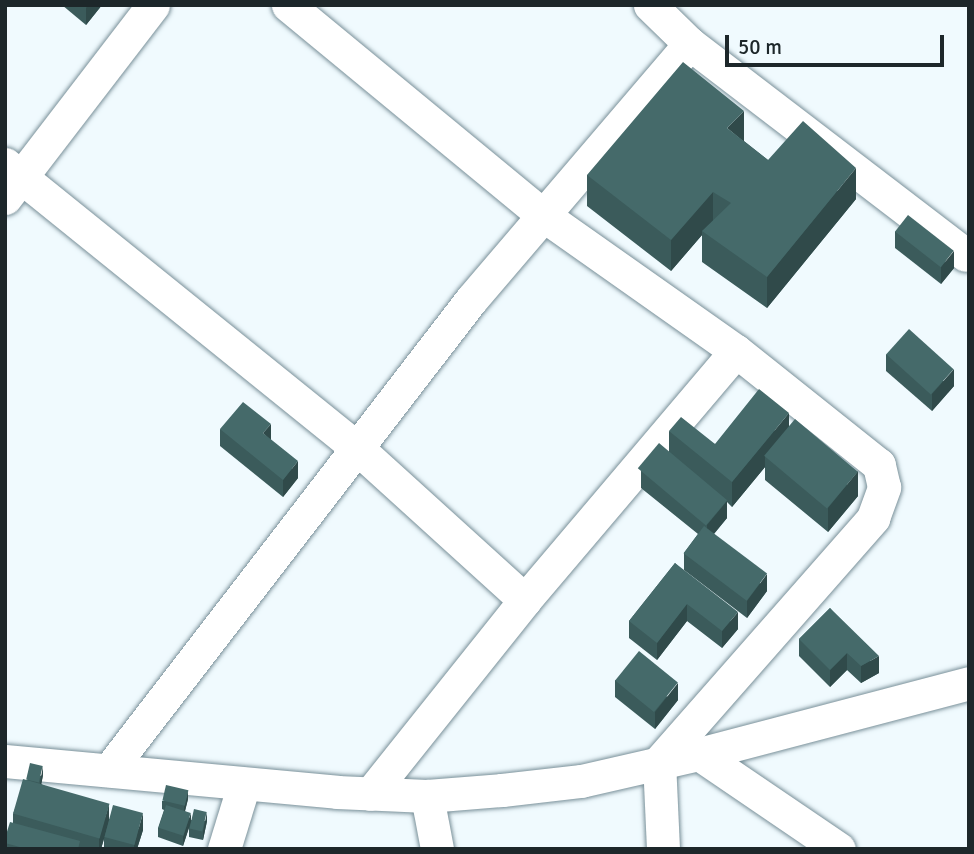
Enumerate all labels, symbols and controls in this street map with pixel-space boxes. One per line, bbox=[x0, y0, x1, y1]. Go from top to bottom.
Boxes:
scale bar bbox=[729, 21, 948, 65]
text: 50 m bbox=[738, 34, 782, 60]

